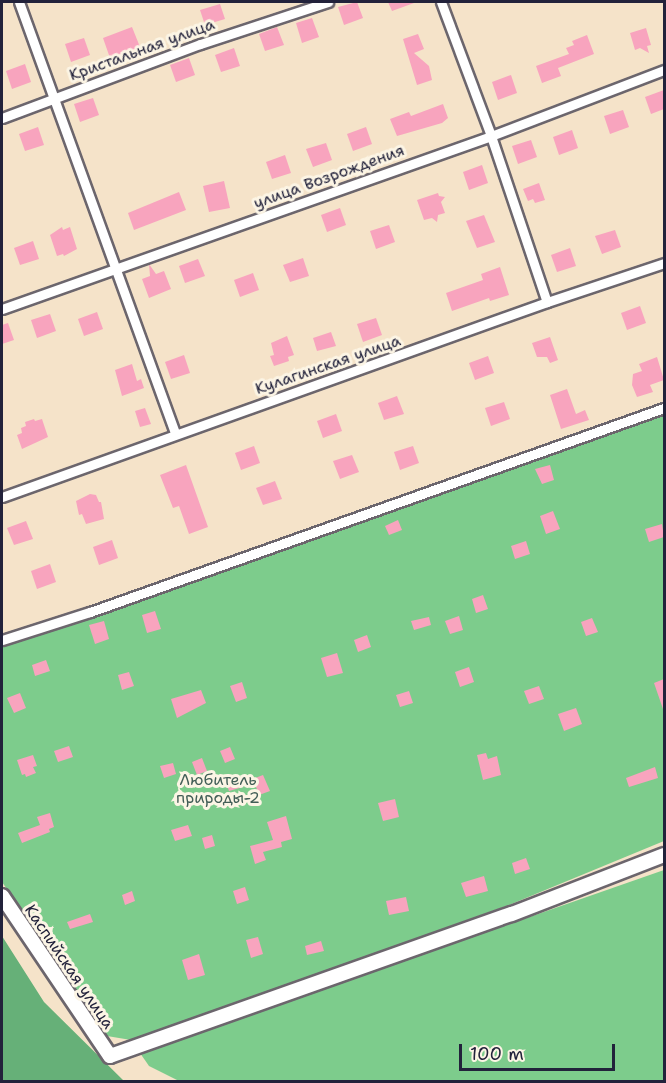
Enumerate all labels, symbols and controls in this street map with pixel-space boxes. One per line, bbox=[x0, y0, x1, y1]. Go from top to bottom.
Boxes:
street label: Кристальная улица bbox=[67, 15, 217, 85]
street label: улица Возрождения bbox=[251, 141, 407, 213]
street label: Кулагинская улица bbox=[253, 331, 403, 399]
park label: Любитель природы-2 bbox=[176, 770, 260, 808]
street label: Каспийская улица bbox=[20, 901, 118, 1033]
scale bar bbox=[462, 1032, 618, 1070]
text: 100 m bbox=[470, 1042, 524, 1066]

